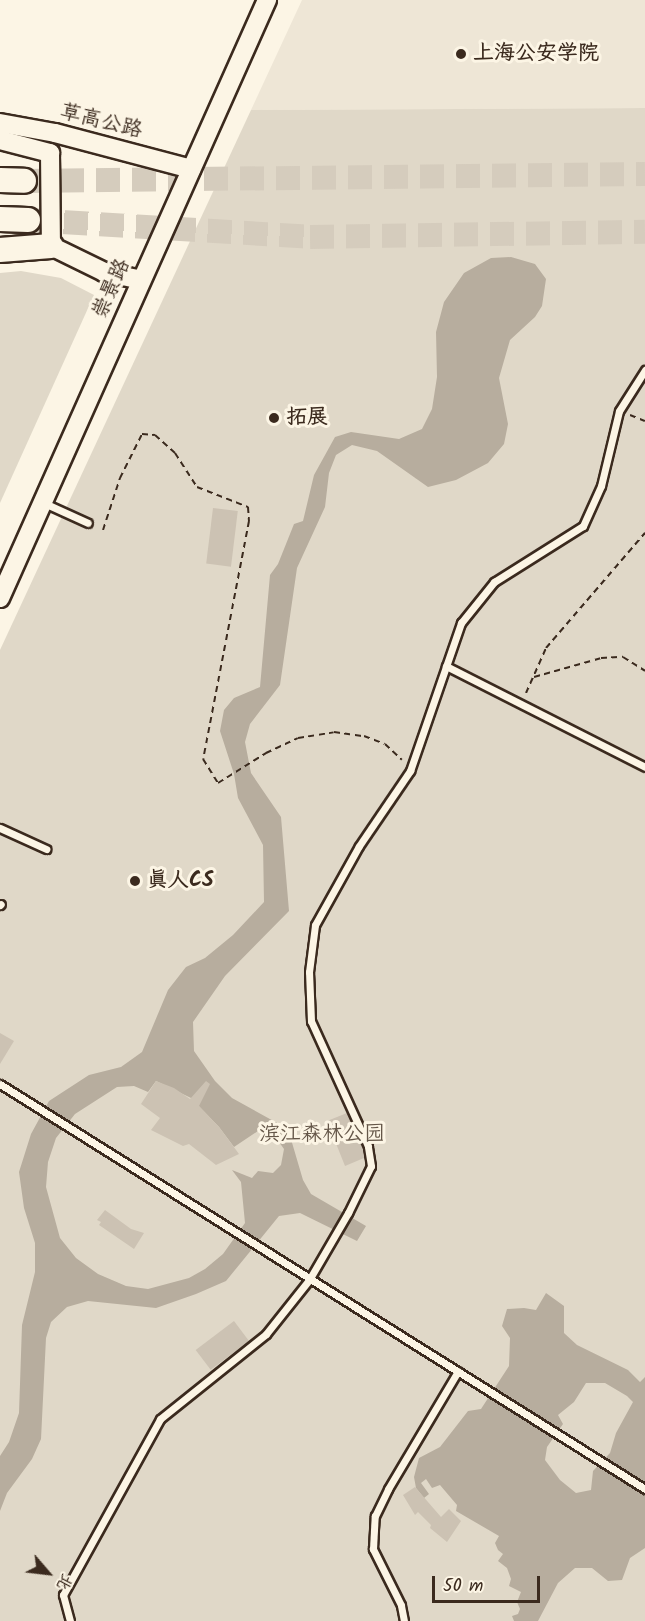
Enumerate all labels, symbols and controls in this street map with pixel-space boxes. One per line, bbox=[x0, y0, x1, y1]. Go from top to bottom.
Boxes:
place label: 上海公安学院 bbox=[473, 41, 599, 67]
marker: 上海公安学院 bbox=[454, 47, 468, 61]
street label: 草高公路 bbox=[57, 100, 145, 144]
street label: 崇景路 bbox=[88, 255, 136, 323]
place label: 拓展 bbox=[286, 405, 328, 431]
marker: 拓展 bbox=[267, 411, 281, 425]
place label: 真人CS bbox=[147, 868, 214, 894]
marker: 真人CS bbox=[128, 874, 142, 888]
park label: 滨江森林公园 bbox=[259, 1122, 385, 1148]
north arrow bbox=[18, 1543, 78, 1603]
scale bar bbox=[435, 1564, 543, 1602]
text: 北 bbox=[50, 1569, 79, 1595]
text: 50 m bbox=[443, 1572, 483, 1601]

